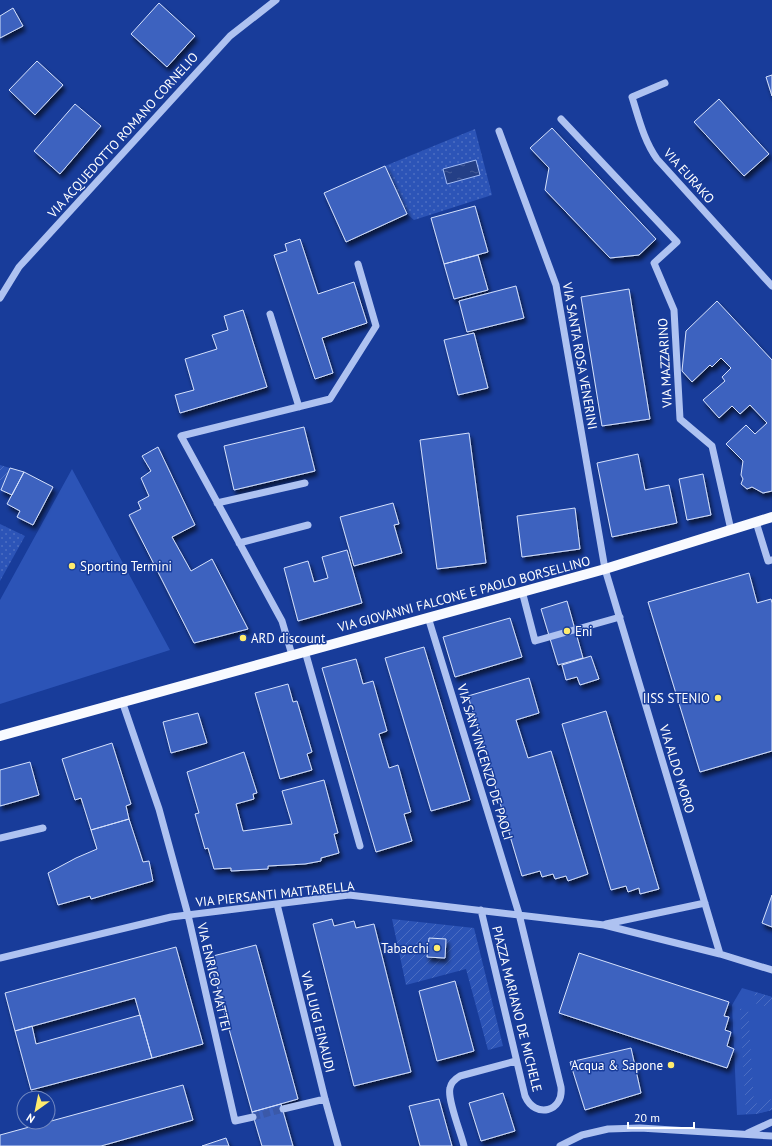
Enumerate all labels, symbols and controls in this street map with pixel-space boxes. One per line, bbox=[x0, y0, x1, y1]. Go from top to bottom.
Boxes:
street label: VIA ACQUEDOTTO ROMANO CORNELIO bbox=[43, 49, 202, 222]
street label: VIA EURAKO bbox=[659, 144, 718, 207]
street label: VIA SANTA ROSA VENERINI bbox=[559, 280, 601, 431]
street label: VIA MAZZARINO bbox=[654, 318, 676, 409]
street label: VIA GIOVANNI FALCONE E PAOLO BORSELLINO bbox=[335, 552, 592, 636]
place label: Sporting Termini bbox=[80, 558, 172, 575]
marker: Sporting Termini bbox=[67, 561, 77, 571]
place label: Eni bbox=[575, 623, 593, 640]
marker: Eni bbox=[562, 626, 572, 636]
place label: ARD discount bbox=[251, 630, 326, 647]
marker: ARD discount bbox=[238, 633, 248, 643]
street label: VIA SAN VINCENZO DE PAOLI bbox=[453, 681, 517, 842]
place label: IISS STENIO bbox=[643, 690, 710, 707]
marker: IISS STENIO bbox=[713, 693, 723, 703]
street label: VIA ALDO MORO bbox=[655, 722, 699, 815]
street label: VIA PIERSANTI MATTARELLA bbox=[194, 877, 356, 911]
street label: VIA ENRICO MATTEI bbox=[193, 920, 235, 1033]
street label: PIAZZA MARIANO DE MICHELE bbox=[488, 924, 546, 1094]
place label: Tabacchi bbox=[381, 940, 429, 957]
marker: Tabacchi bbox=[432, 943, 442, 953]
street label: VIA LUIGI EINAUDI bbox=[297, 969, 339, 1074]
place label: Acqua & Sapone bbox=[571, 1057, 663, 1074]
marker: Acqua & Sapone bbox=[666, 1060, 676, 1070]
north arrow bbox=[16, 1090, 56, 1130]
scale bar bbox=[628, 1104, 694, 1130]
text: 20 m bbox=[634, 1110, 660, 1125]
text: N bbox=[24, 1111, 37, 1126]

